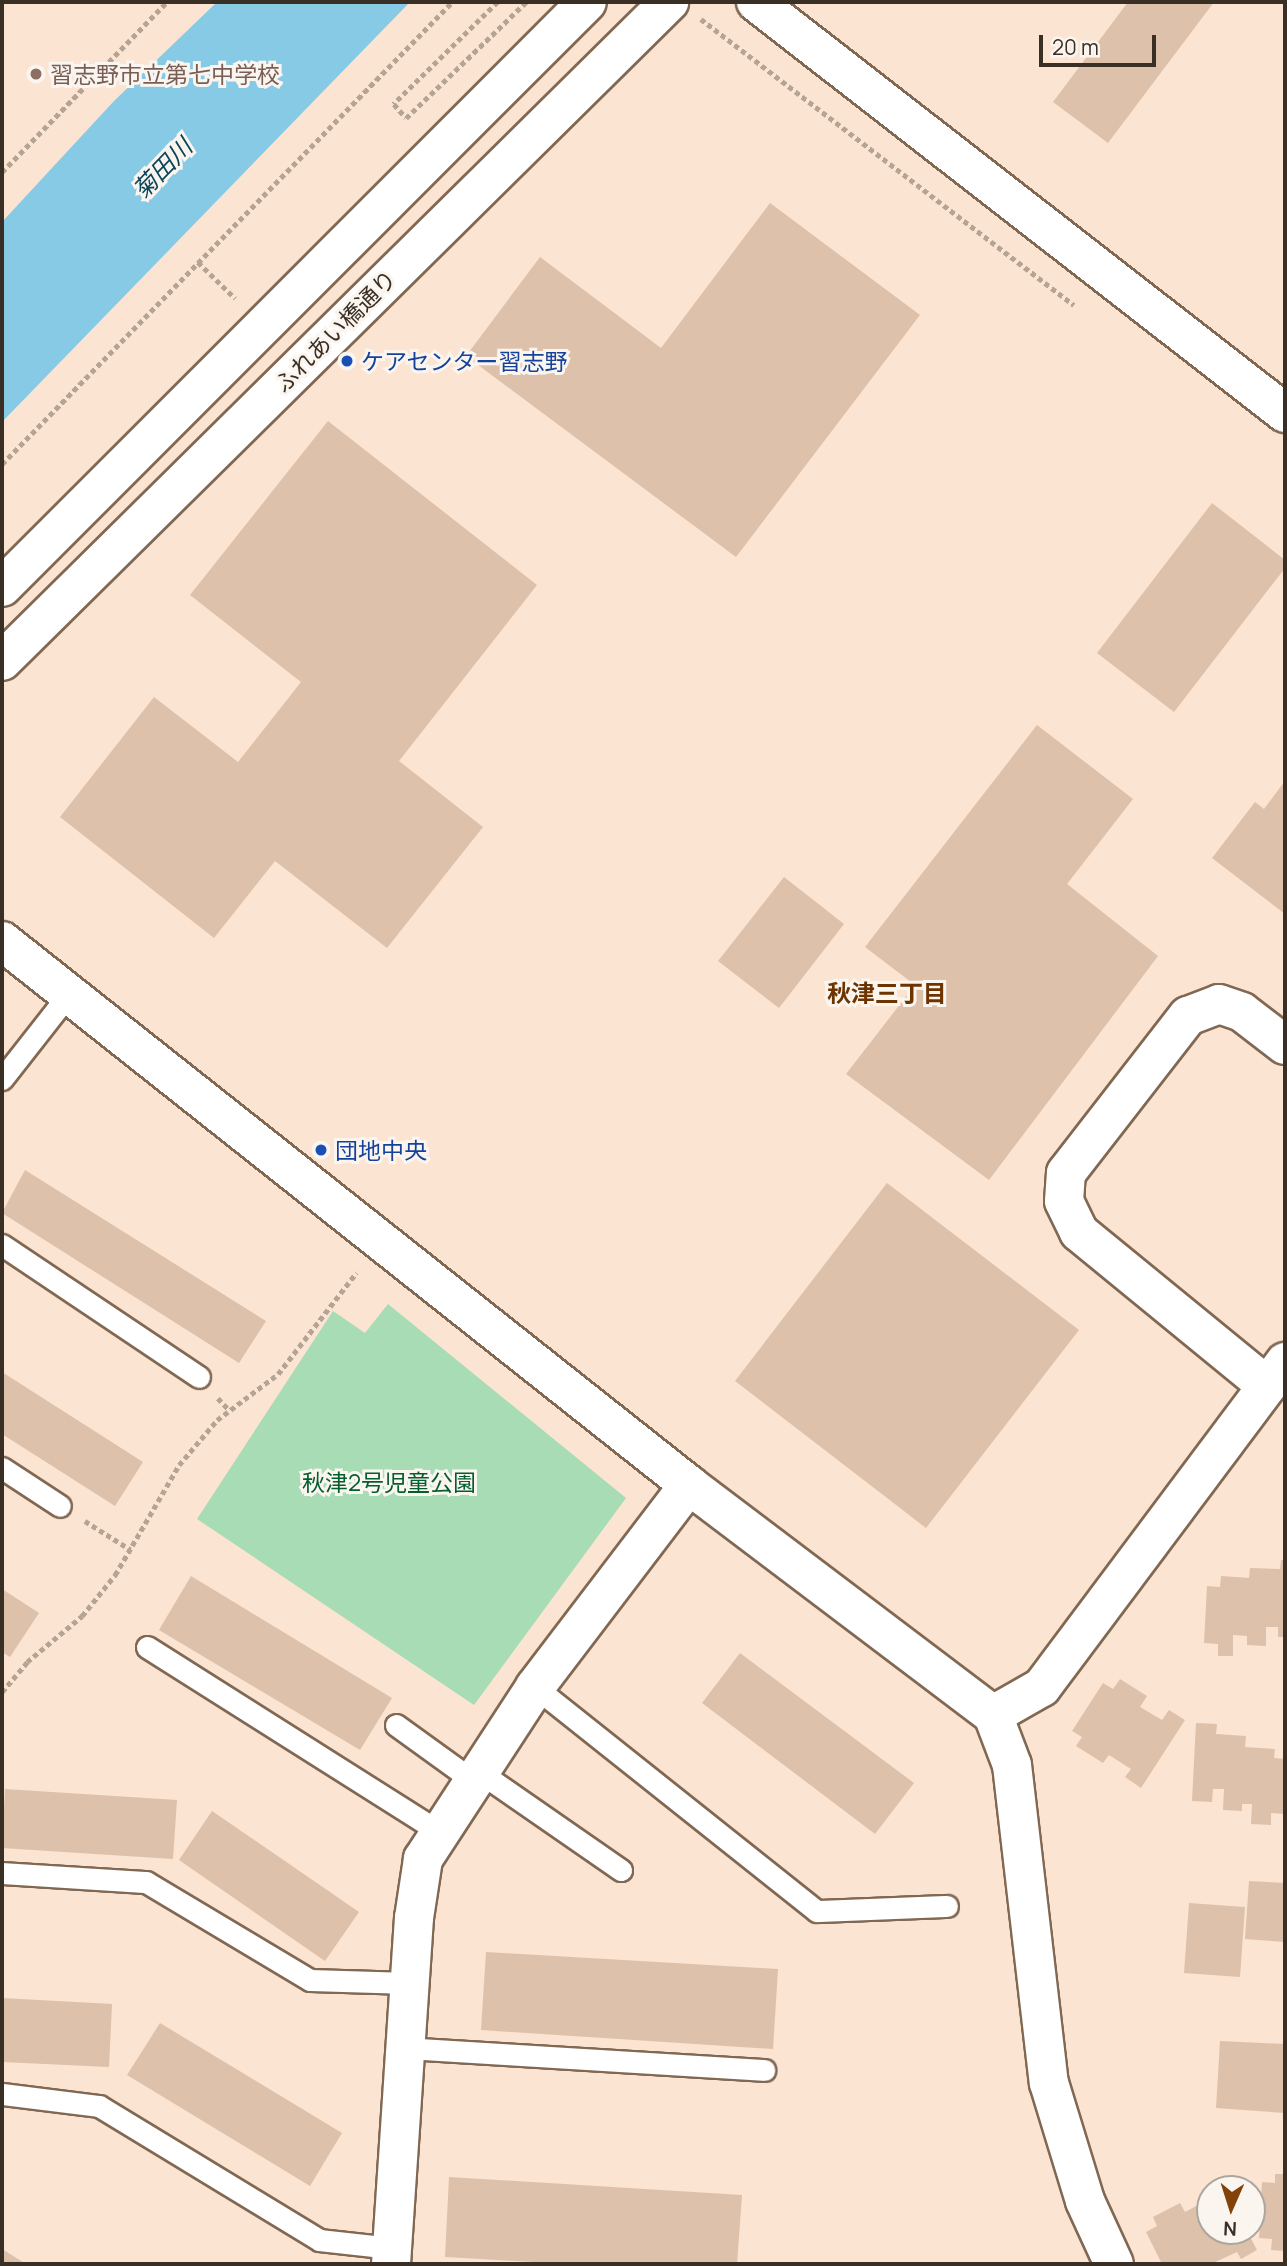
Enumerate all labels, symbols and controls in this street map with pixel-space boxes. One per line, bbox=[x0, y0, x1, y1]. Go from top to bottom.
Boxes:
scale bar bbox=[1042, 21, 1159, 65]
text: 20 m bbox=[1052, 33, 1099, 61]
place label: 習志野市立第七中学校 bbox=[50, 60, 280, 88]
marker: 習志野市立第七中学校 bbox=[28, 66, 44, 82]
water label: 菊田川 bbox=[127, 132, 197, 204]
street label: ふれあい橋通り bbox=[268, 264, 402, 398]
place label: ケアセンター習志野 bbox=[361, 347, 568, 375]
marker: ケアセンター習志野 bbox=[339, 353, 355, 369]
district label: 秋津三丁目 bbox=[827, 979, 947, 1007]
place label: 団地中央 bbox=[335, 1136, 427, 1164]
marker: 団地中央 bbox=[313, 1142, 329, 1158]
park label: 秋津2号児童公園 bbox=[302, 1468, 476, 1496]
north arrow bbox=[1196, 2175, 1266, 2245]
text: N bbox=[1223, 2216, 1238, 2242]

